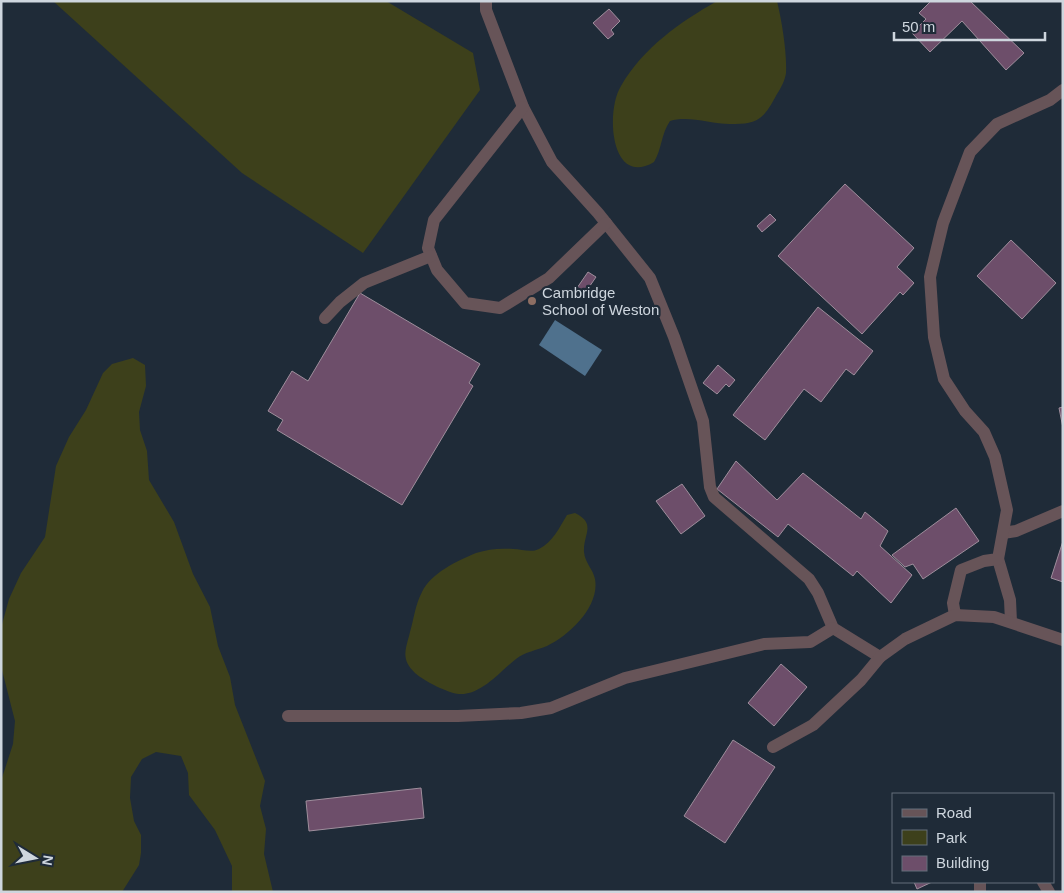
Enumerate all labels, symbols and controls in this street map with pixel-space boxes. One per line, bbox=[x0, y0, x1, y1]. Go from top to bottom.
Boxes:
scale bar bbox=[894, 10, 1045, 42]
text: 50 m bbox=[902, 18, 935, 35]
place label: Cambridge School of Weston bbox=[542, 284, 659, 318]
marker: Cambridge School of Weston bbox=[526, 295, 538, 307]
legend bbox=[892, 793, 1054, 883]
text: Road bbox=[936, 804, 972, 821]
text: Park bbox=[936, 829, 967, 846]
north arrow bbox=[10, 833, 60, 883]
text: N bbox=[39, 854, 57, 867]
text: Building bbox=[936, 854, 989, 871]

